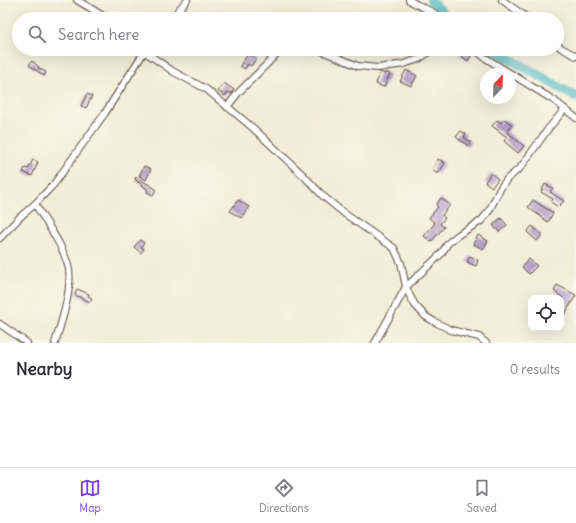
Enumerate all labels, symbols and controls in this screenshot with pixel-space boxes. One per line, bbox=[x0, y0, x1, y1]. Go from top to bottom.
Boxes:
search box bbox=[12, 12, 564, 56]
icon: search bbox=[26, 23, 48, 45]
text: Search here bbox=[58, 25, 139, 44]
north arrow bbox=[480, 68, 516, 104]
map controls bbox=[528, 295, 564, 331]
button: locate bbox=[528, 295, 564, 331]
text: Nearby bbox=[16, 358, 72, 380]
text: 0 results bbox=[510, 361, 560, 378]
tab: Map bbox=[79, 477, 101, 515]
tab: Directions bbox=[259, 477, 309, 515]
tab: Saved bbox=[467, 477, 497, 515]

